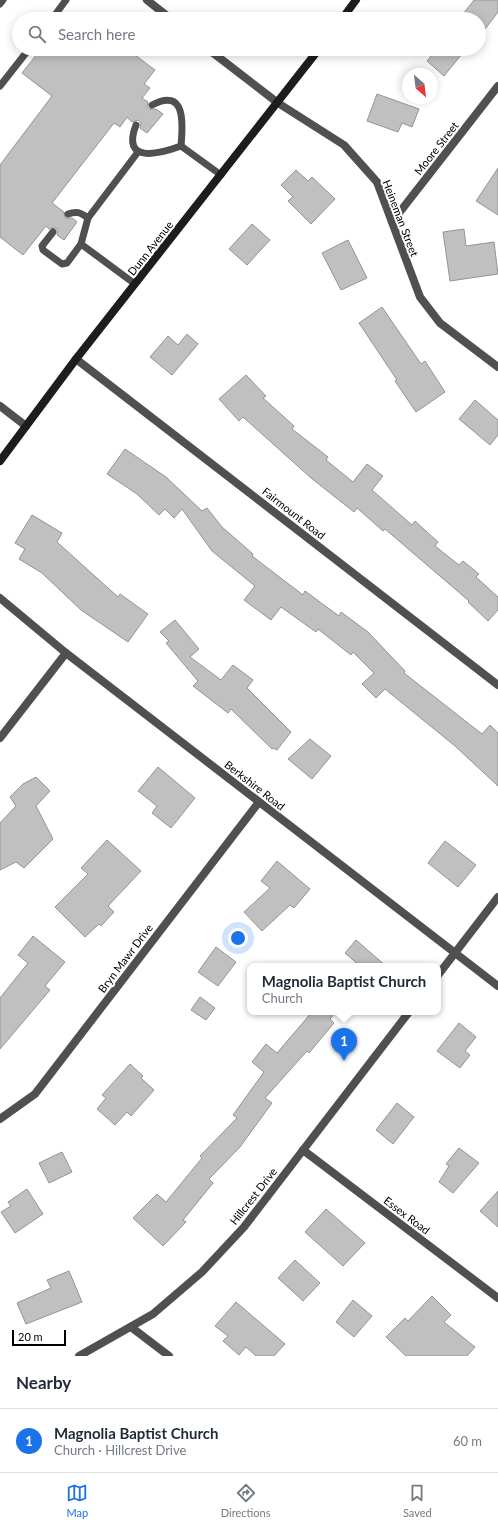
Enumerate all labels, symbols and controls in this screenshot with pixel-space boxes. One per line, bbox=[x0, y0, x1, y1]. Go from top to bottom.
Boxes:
search box bbox=[12, 12, 486, 56]
icon: search bbox=[26, 23, 48, 45]
text: Search here bbox=[58, 25, 135, 43]
north arrow bbox=[402, 68, 438, 104]
street label: Moore Street bbox=[411, 119, 461, 177]
street label: Heineman Street bbox=[380, 178, 422, 258]
street label: Dunn Avenue bbox=[125, 218, 175, 278]
street label: Fairmount Road bbox=[260, 484, 328, 542]
street label: Berkshire Road bbox=[222, 757, 288, 813]
street label: Bryn Mawr Drive bbox=[95, 921, 155, 995]
your location bbox=[228, 928, 248, 948]
popup bbox=[247, 963, 441, 1015]
text: Magnolia Baptist Church bbox=[262, 972, 426, 990]
text: Church bbox=[262, 990, 303, 1006]
pin: 1 bbox=[331, 1028, 357, 1061]
street label: Hillcrest Drive bbox=[227, 1165, 279, 1227]
street label: Essex Road bbox=[381, 1193, 433, 1237]
scale bar bbox=[12, 1328, 66, 1347]
text: 20 m bbox=[18, 1330, 43, 1343]
text: Nearby bbox=[16, 1372, 71, 1393]
text: Magnolia Baptist Church bbox=[54, 1424, 219, 1442]
text: 1 bbox=[25, 1433, 33, 1449]
text: 60 m bbox=[453, 1433, 482, 1449]
text: Church · Hillcrest Drive bbox=[54, 1442, 186, 1458]
tab: Map bbox=[66, 1482, 88, 1519]
tab: Directions bbox=[221, 1482, 270, 1519]
tab: Saved bbox=[403, 1482, 432, 1519]

